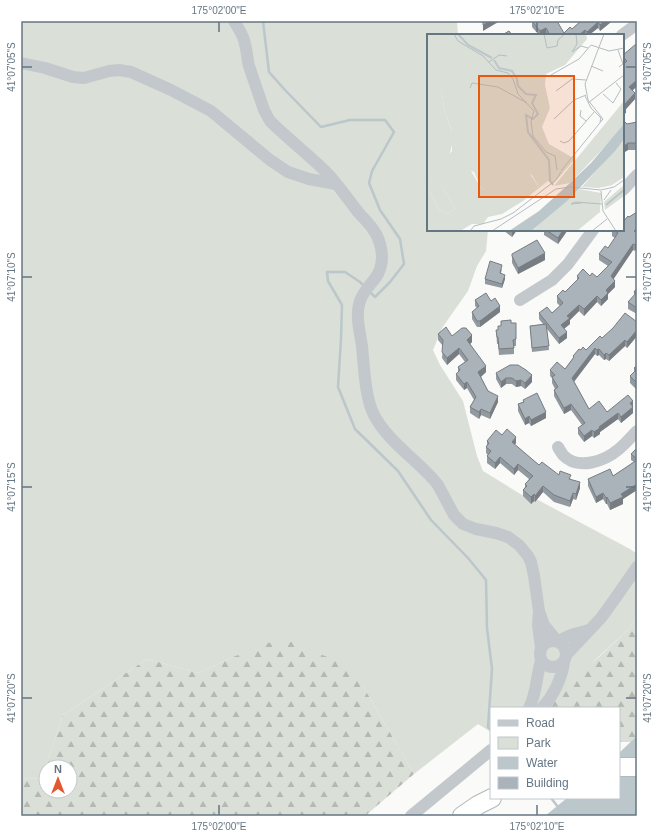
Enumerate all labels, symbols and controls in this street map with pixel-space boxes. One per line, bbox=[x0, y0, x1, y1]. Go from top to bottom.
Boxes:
text: 175°02'00"E bbox=[191, 5, 247, 16]
text: 175°02'10"E bbox=[509, 5, 565, 16]
inset map bbox=[427, 34, 624, 231]
text: 41°07'05"S bbox=[6, 42, 17, 92]
text: 41°07'05"S bbox=[642, 42, 653, 92]
text: 41°07'10"S bbox=[6, 252, 17, 302]
text: 41°07'10"S bbox=[642, 252, 653, 302]
text: 41°07'15"S bbox=[6, 462, 17, 512]
text: 41°07'15"S bbox=[642, 462, 653, 512]
text: 41°07'20"S bbox=[6, 673, 17, 723]
text: 41°07'20"S bbox=[642, 673, 653, 723]
legend bbox=[490, 707, 620, 799]
text: Road bbox=[526, 716, 555, 730]
text: Park bbox=[526, 736, 552, 750]
text: Water bbox=[526, 756, 558, 770]
north arrow bbox=[38, 759, 78, 799]
text: N bbox=[54, 763, 62, 775]
text: Building bbox=[526, 776, 569, 790]
text: 175°02'00"E bbox=[191, 821, 247, 832]
text: 175°02'10"E bbox=[509, 821, 565, 832]

